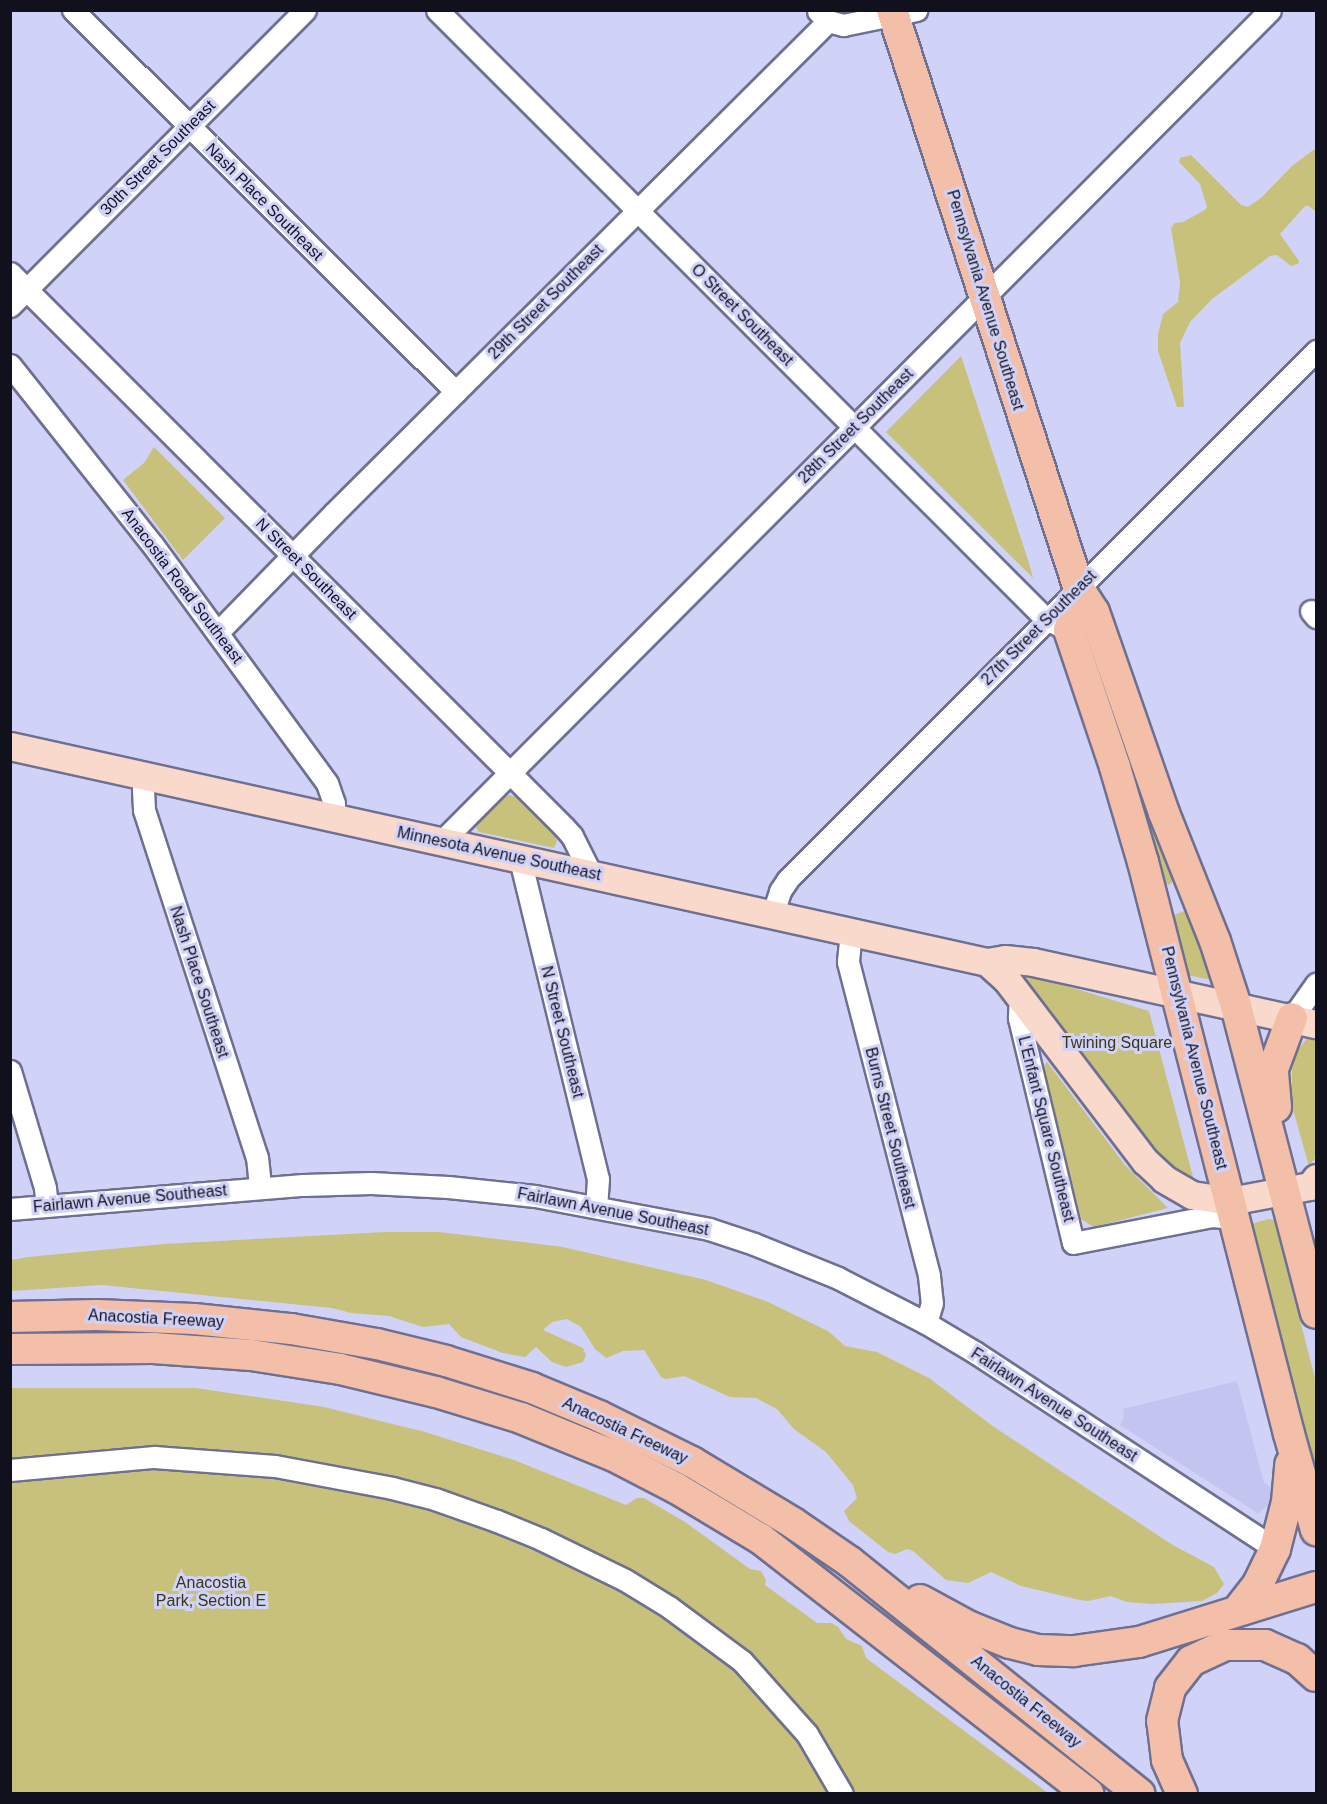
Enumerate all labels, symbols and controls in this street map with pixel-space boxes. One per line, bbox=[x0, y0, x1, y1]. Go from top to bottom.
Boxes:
street label: 30th Street Southeast bbox=[96, 96, 220, 220]
street label: Nash Place Southeast bbox=[201, 139, 327, 265]
street label: Pennsylvania Avenue Southeast bbox=[942, 187, 1028, 413]
street label: 29th Street Southeast bbox=[484, 240, 608, 364]
street label: O Street Southeast bbox=[687, 260, 797, 370]
street label: 28th Street Southeast bbox=[794, 364, 918, 488]
street label: Anacostia Road Southeast bbox=[117, 505, 247, 667]
street label: N Street Southeast bbox=[251, 514, 361, 624]
street label: 27th Street Southeast bbox=[977, 566, 1101, 690]
street label: Minnesota Avenue Southeast bbox=[395, 823, 603, 885]
street label: Nash Place Southeast bbox=[165, 904, 233, 1060]
street label: Pennsylvania Avenue Southeast bbox=[1157, 944, 1231, 1172]
street label: N Street Southeast bbox=[536, 964, 588, 1100]
park label: Twining Square bbox=[1062, 1033, 1172, 1053]
street label: L'Enfant Square Southeast bbox=[1014, 1034, 1078, 1224]
street label: Burns Street Southeast bbox=[861, 1045, 919, 1211]
street label: Fairlawn Avenue Southeast bbox=[32, 1181, 228, 1217]
street label: Fairlawn Avenue Southeast bbox=[515, 1184, 711, 1240]
street label: Anacostia Freeway bbox=[88, 1306, 224, 1332]
street label: Fairlawn Avenue Southeast bbox=[967, 1344, 1141, 1466]
street label: Anacostia Freeway bbox=[559, 1394, 691, 1468]
park label: Anacostia Park, Section E bbox=[156, 1573, 266, 1611]
street label: Anacostia Freeway bbox=[967, 1652, 1085, 1752]

